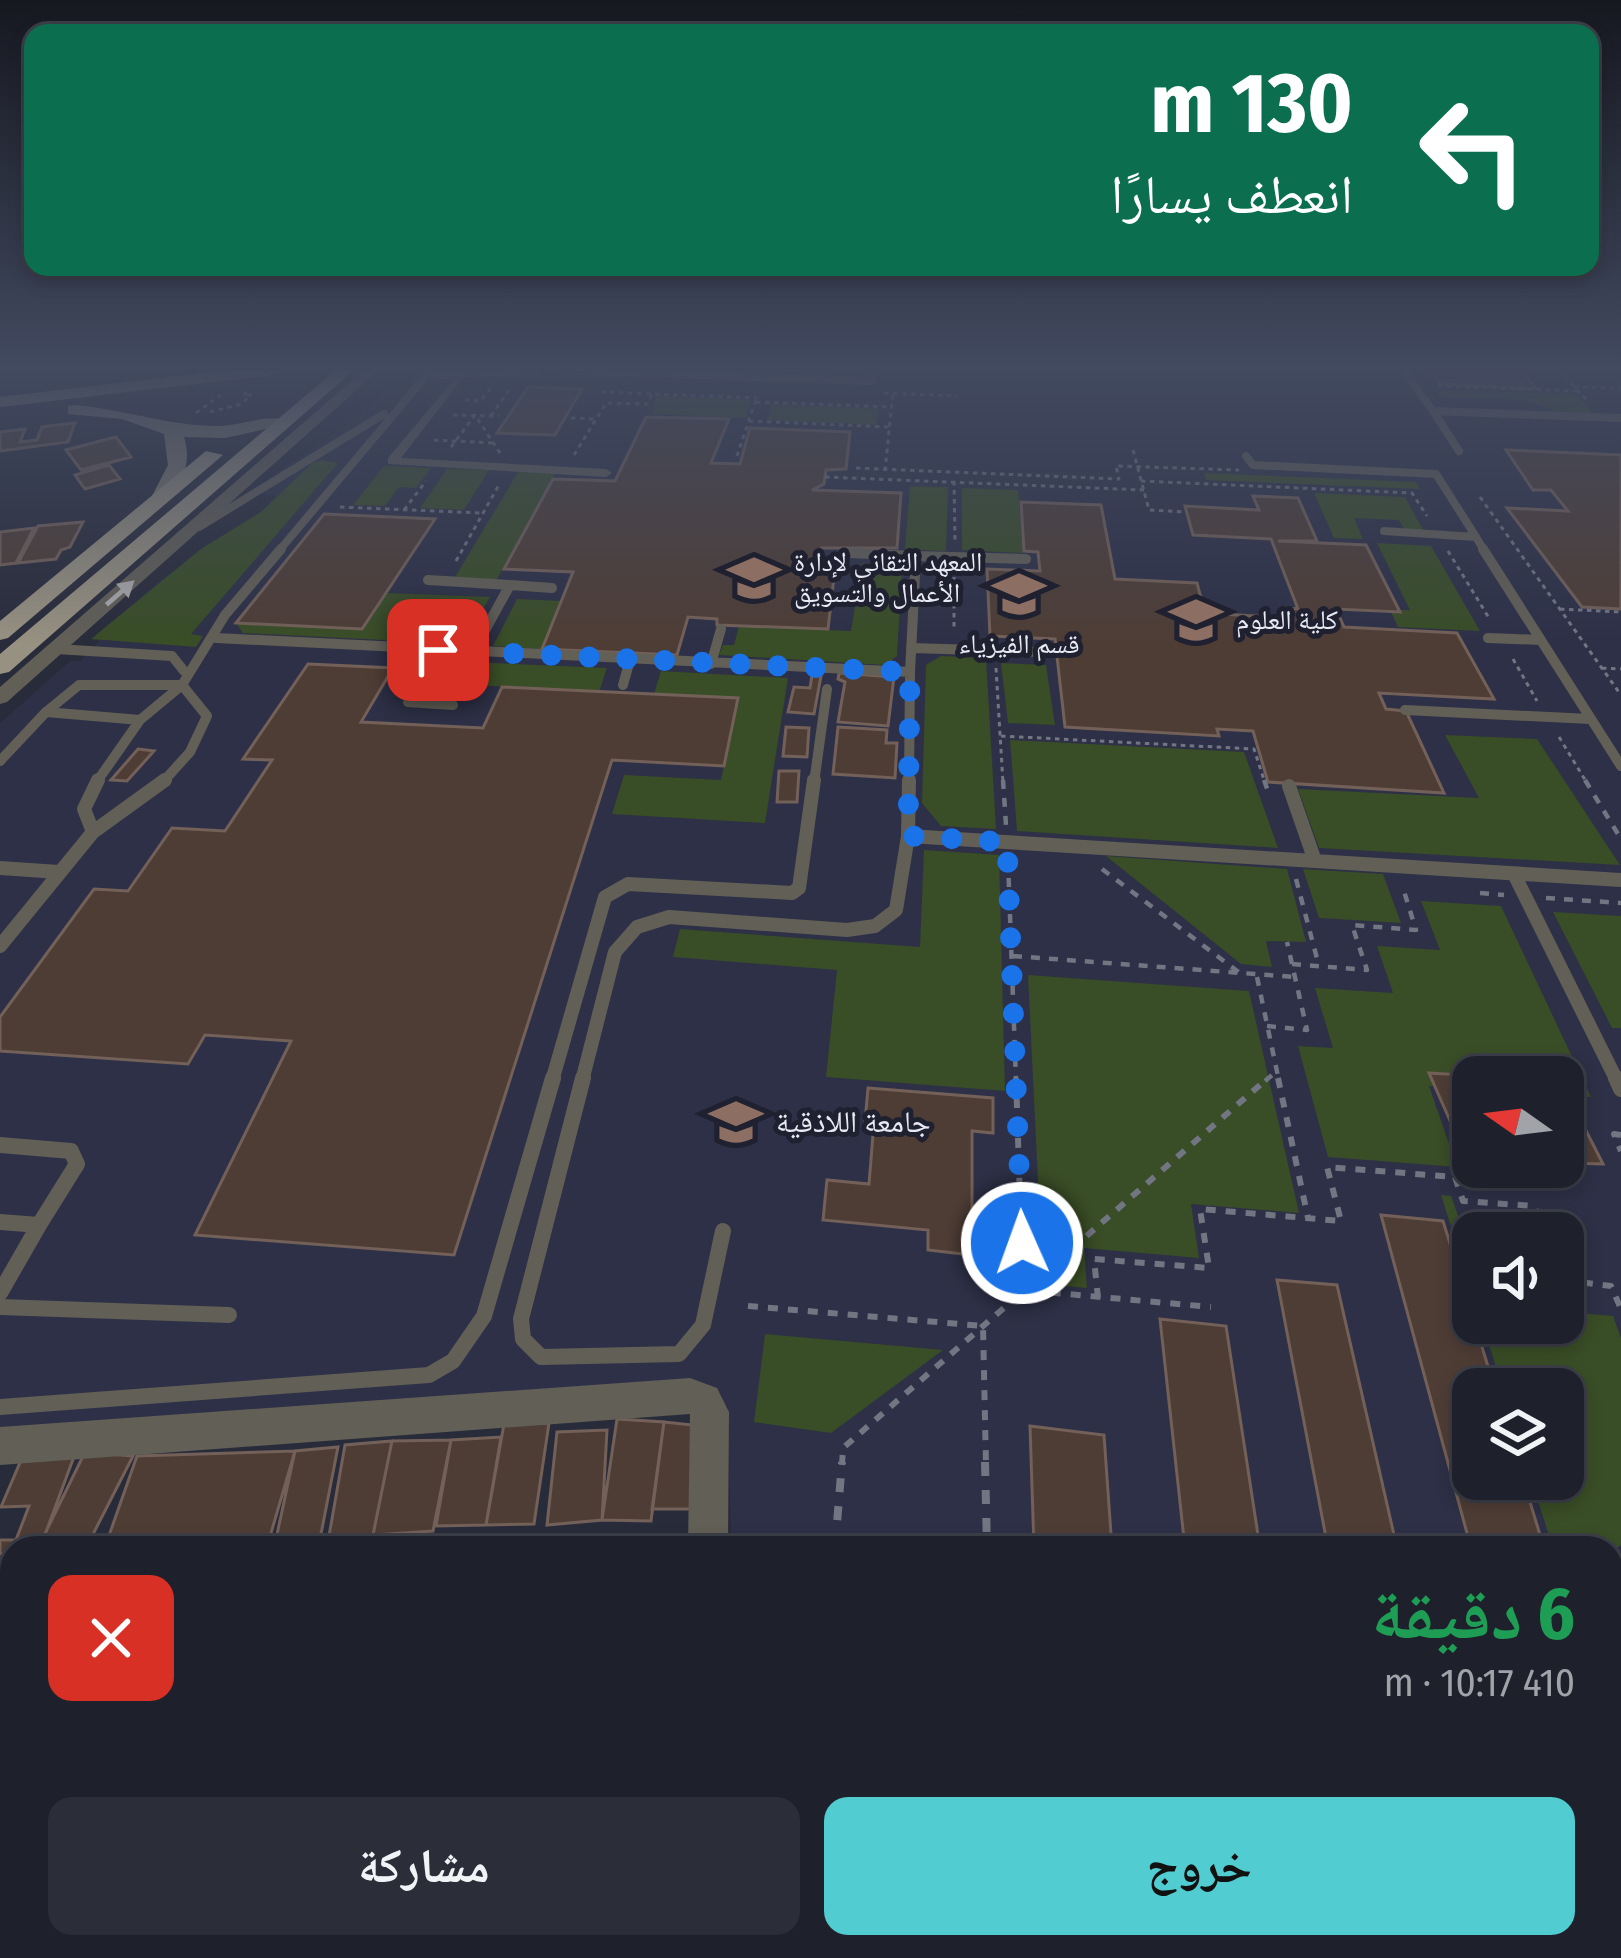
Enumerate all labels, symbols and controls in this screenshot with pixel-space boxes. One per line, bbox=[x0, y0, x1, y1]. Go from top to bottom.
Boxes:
text: 130 m bbox=[1150, 53, 1353, 154]
icon: left bbox=[1395, 72, 1551, 228]
text: انعطف يسارًا bbox=[1110, 163, 1353, 227]
place label: المعهد التقاني لإدارة الأعمال والتسويق bbox=[794, 546, 982, 609]
school or university icon: المعهد التقاني لإدارة الأعمال والتسويق bbox=[725, 549, 783, 607]
school or university icon: قسم الفيزياء bbox=[990, 565, 1048, 623]
one-way arrow bbox=[105, 580, 135, 607]
school or university icon: كلية العلوم bbox=[1167, 591, 1225, 649]
pin bbox=[387, 599, 489, 701]
place label: كلية العلوم bbox=[1236, 604, 1338, 638]
icon: arrive bbox=[405, 617, 471, 683]
place label: قسم الفيزياء bbox=[959, 628, 1079, 662]
north arrow bbox=[1452, 1056, 1584, 1188]
map controls bbox=[1452, 1056, 1584, 1500]
school or university icon: جامعة اللاذقية bbox=[707, 1093, 765, 1151]
place label: جامعة اللاذقية bbox=[776, 1104, 931, 1140]
position arrow bbox=[959, 1180, 1085, 1306]
button: sound bbox=[1452, 1212, 1584, 1344]
button: layers bbox=[1452, 1368, 1584, 1500]
text: 6 دقيقة bbox=[1371, 1572, 1575, 1658]
button: close bbox=[48, 1575, 174, 1701]
text: 410 m · 10:17 bbox=[1384, 1660, 1575, 1706]
button: مشاركة bbox=[48, 1797, 800, 1935]
button: خروج bbox=[824, 1797, 1575, 1935]

